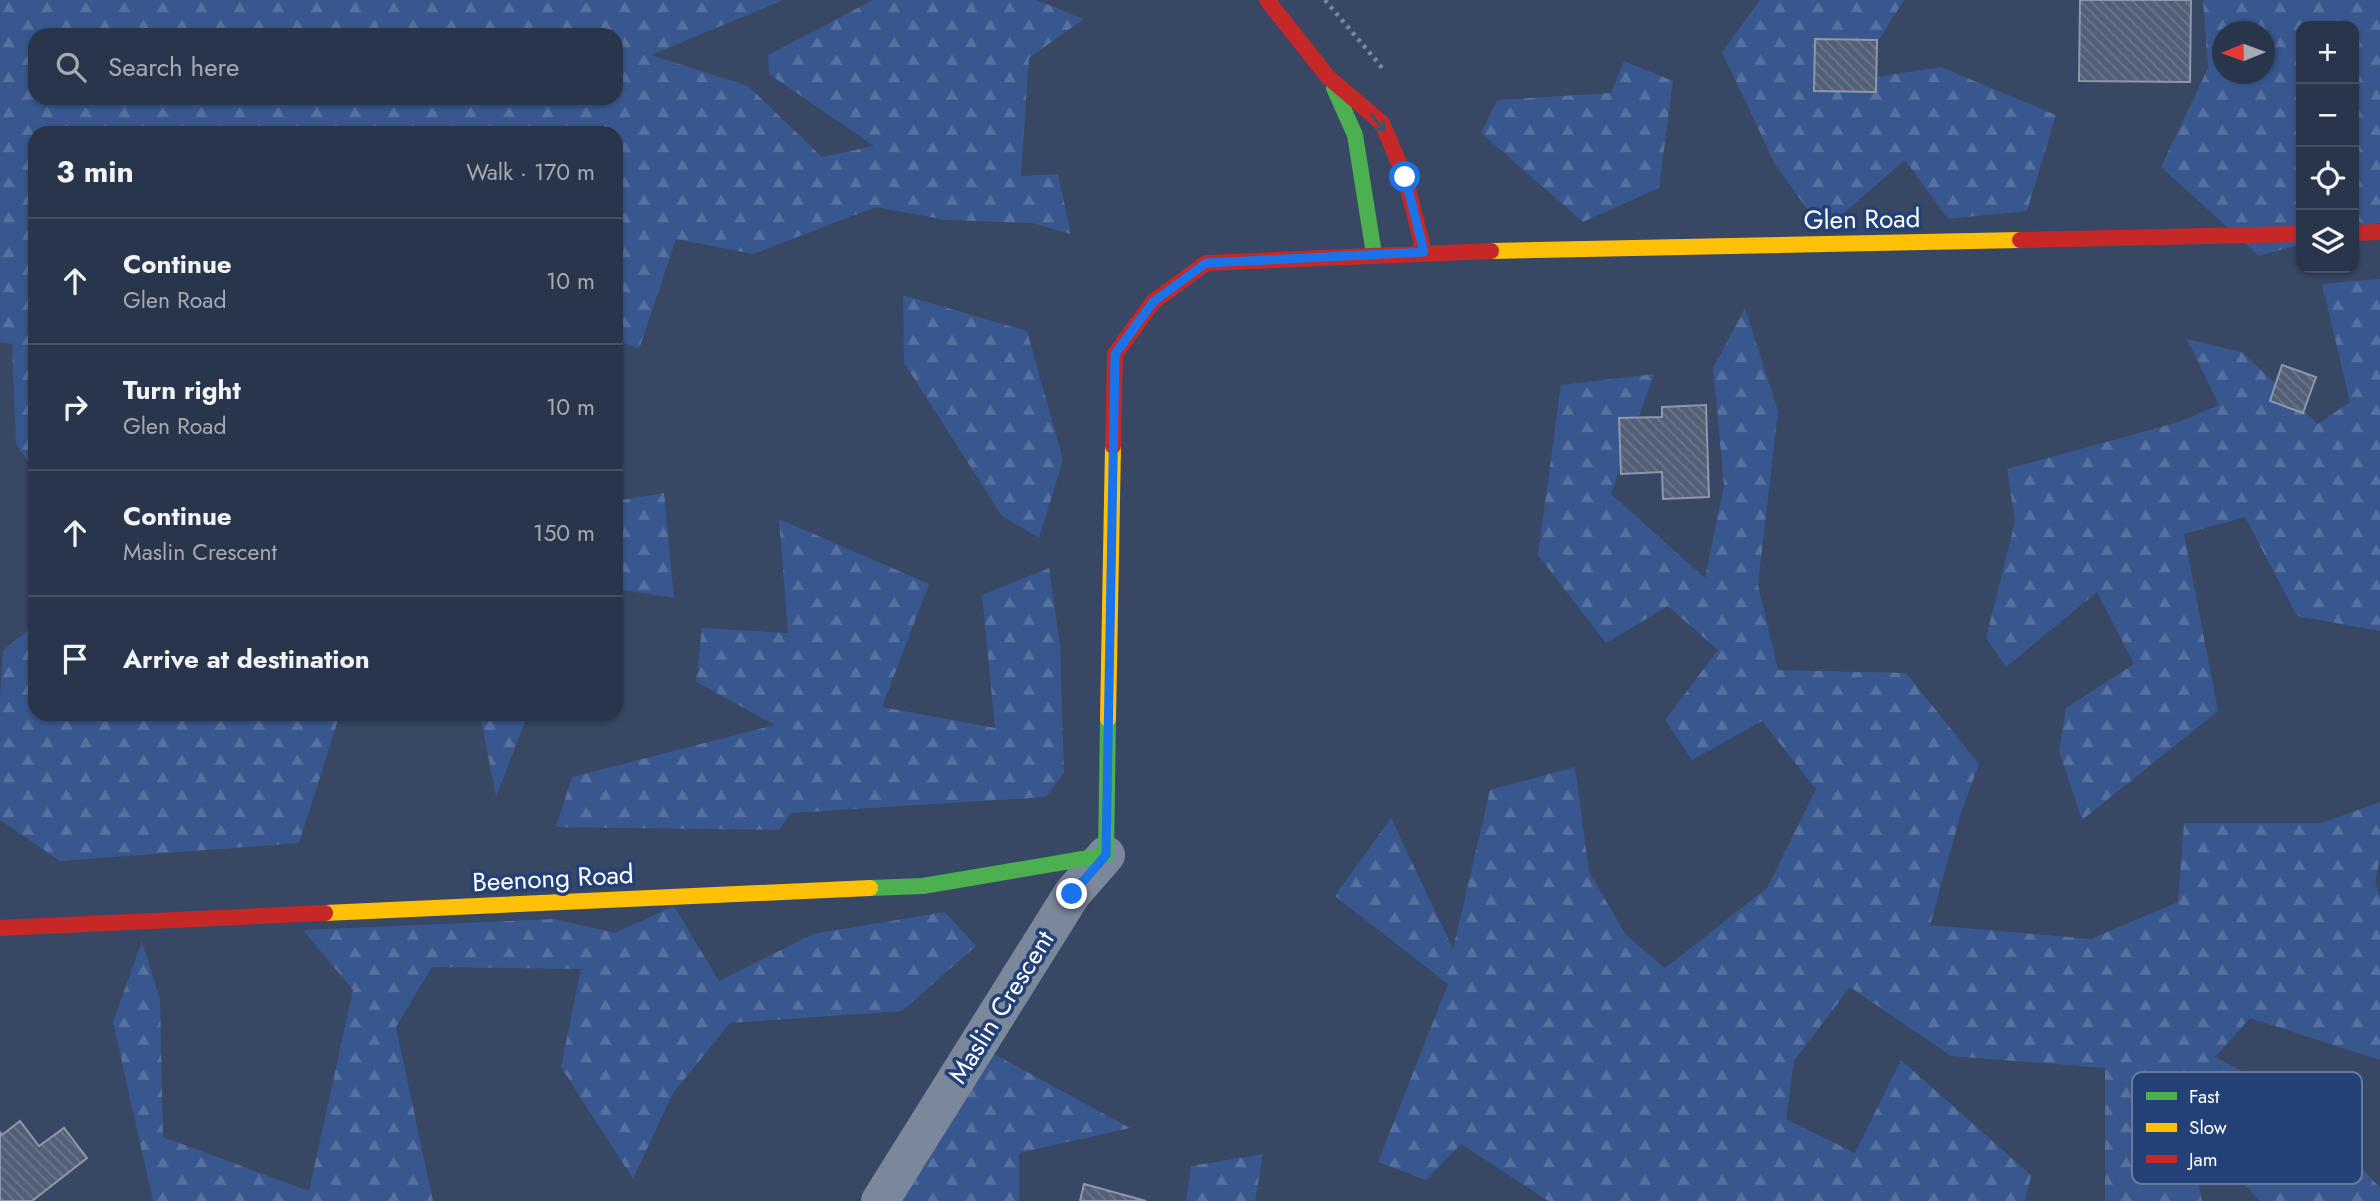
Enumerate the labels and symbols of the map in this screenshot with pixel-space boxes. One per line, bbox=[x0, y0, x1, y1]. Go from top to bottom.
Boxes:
north arrow bbox=[2212, 21, 2275, 84]
one-way arrow bbox=[1371, 113, 1386, 131]
route start bbox=[1389, 161, 1420, 192]
street label: Glen Road bbox=[1803, 199, 1921, 239]
street label: Beenong Road bbox=[471, 855, 635, 901]
route end bbox=[1056, 878, 1087, 909]
street label: Maslin Crescent bbox=[939, 922, 1064, 1091]
legend bbox=[2132, 1072, 2362, 1184]
text: Fast bbox=[2189, 1083, 2220, 1110]
text: Slow bbox=[2189, 1114, 2227, 1141]
text: Jam bbox=[2186, 1146, 2218, 1173]

